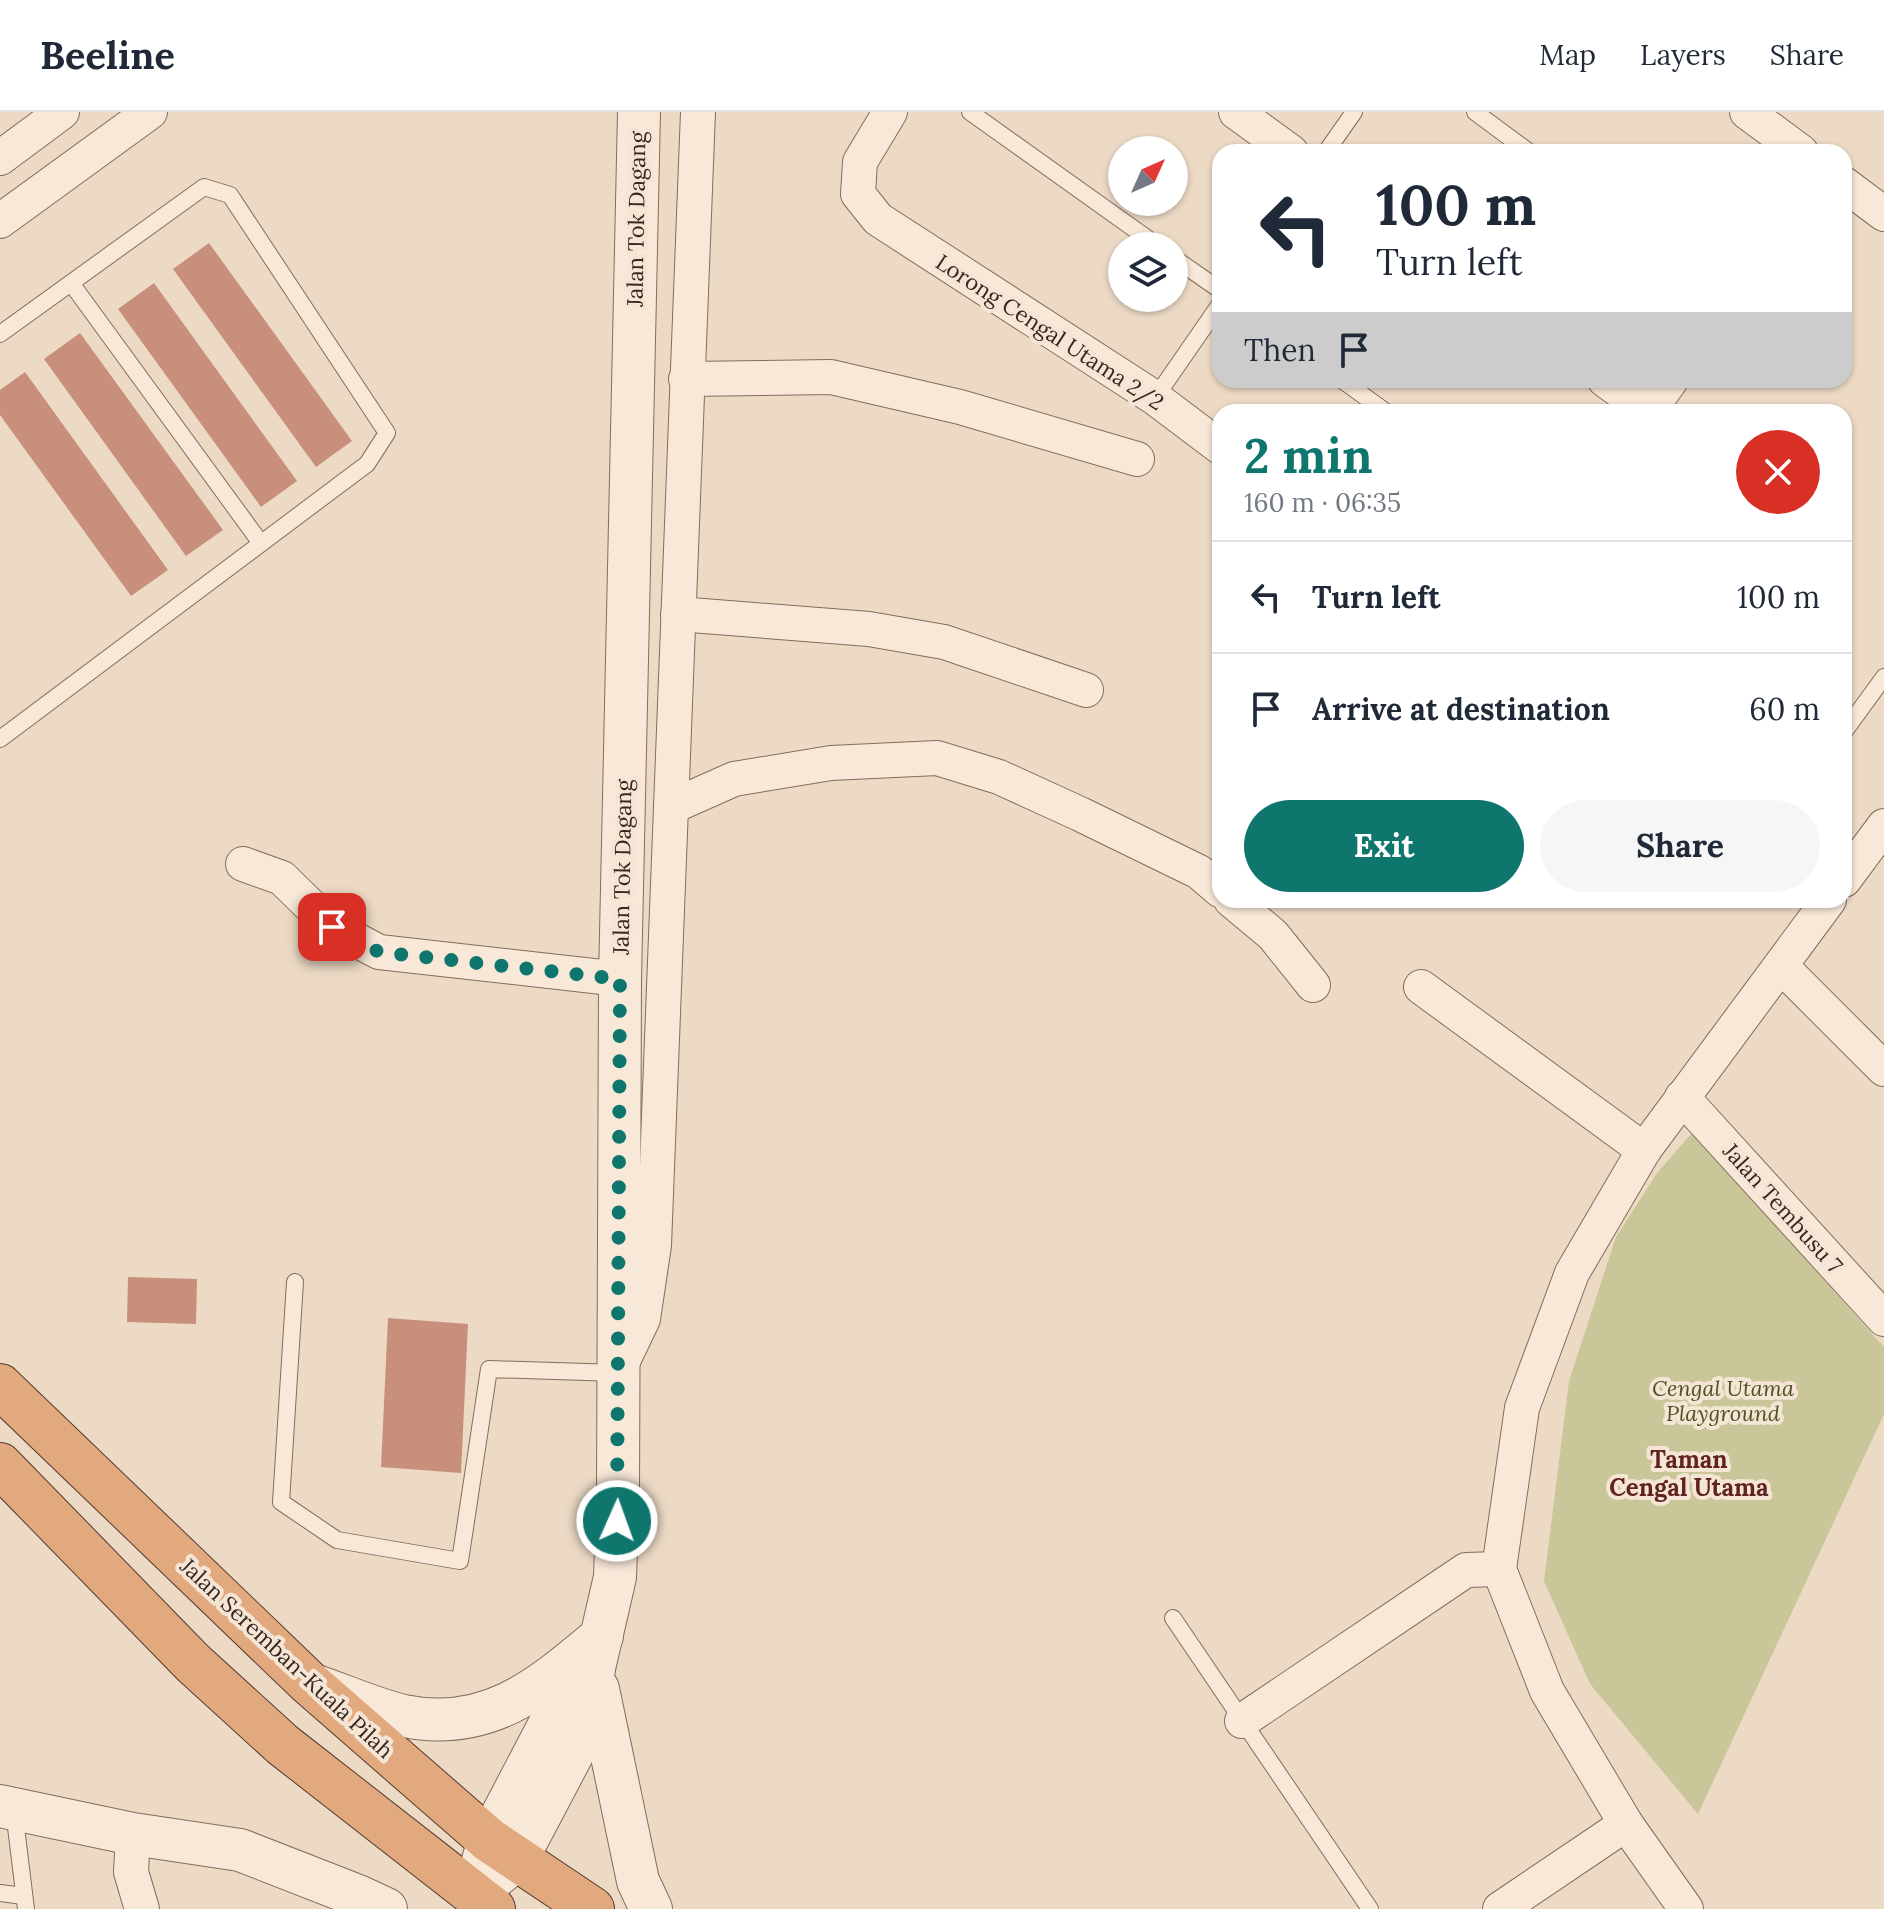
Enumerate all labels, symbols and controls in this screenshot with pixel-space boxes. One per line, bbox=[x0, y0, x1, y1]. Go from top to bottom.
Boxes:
text: Beeline bbox=[40, 31, 175, 79]
text: Map bbox=[1539, 37, 1596, 73]
text: Layers bbox=[1640, 37, 1726, 73]
text: Share bbox=[1770, 37, 1844, 73]
street label: Jalan Tok Dagang bbox=[620, 130, 652, 308]
north arrow bbox=[1108, 136, 1188, 216]
map controls bbox=[1108, 136, 1188, 312]
text: 100 m bbox=[1376, 169, 1536, 240]
icon: left bbox=[1244, 176, 1348, 280]
button: layers bbox=[1108, 232, 1188, 312]
text: Turn left bbox=[1376, 239, 1523, 285]
street label: Lorong Cengal Utama 2/2 bbox=[931, 248, 1169, 416]
icon: arrive bbox=[1332, 328, 1376, 372]
text: Then bbox=[1244, 331, 1316, 369]
text: 2 min bbox=[1244, 425, 1373, 486]
button: close bbox=[1736, 430, 1820, 514]
text: 160 m · 06:35 bbox=[1244, 486, 1401, 519]
icon: left bbox=[1244, 575, 1288, 619]
text: Turn left bbox=[1312, 578, 1440, 616]
text: 100 m bbox=[1737, 578, 1820, 616]
icon: arrive bbox=[1244, 687, 1288, 731]
text: Arrive at destination bbox=[1312, 690, 1610, 728]
text: 60 m bbox=[1749, 690, 1820, 728]
street label: Jalan Tok Dagang bbox=[606, 778, 638, 956]
button: Exit bbox=[1244, 800, 1524, 892]
button: Share bbox=[1540, 800, 1820, 892]
pin bbox=[298, 893, 366, 961]
icon: arrive bbox=[310, 905, 354, 949]
street label: Jalan Tembusu 7 bbox=[1717, 1136, 1849, 1279]
park label: Cengal Utama Playground bbox=[1652, 1374, 1795, 1427]
district label: Taman Cengal Utama bbox=[1609, 1444, 1769, 1503]
position arrow bbox=[575, 1479, 659, 1563]
street label: Jalan Seremban-Kuala Pilah bbox=[174, 1551, 399, 1764]

